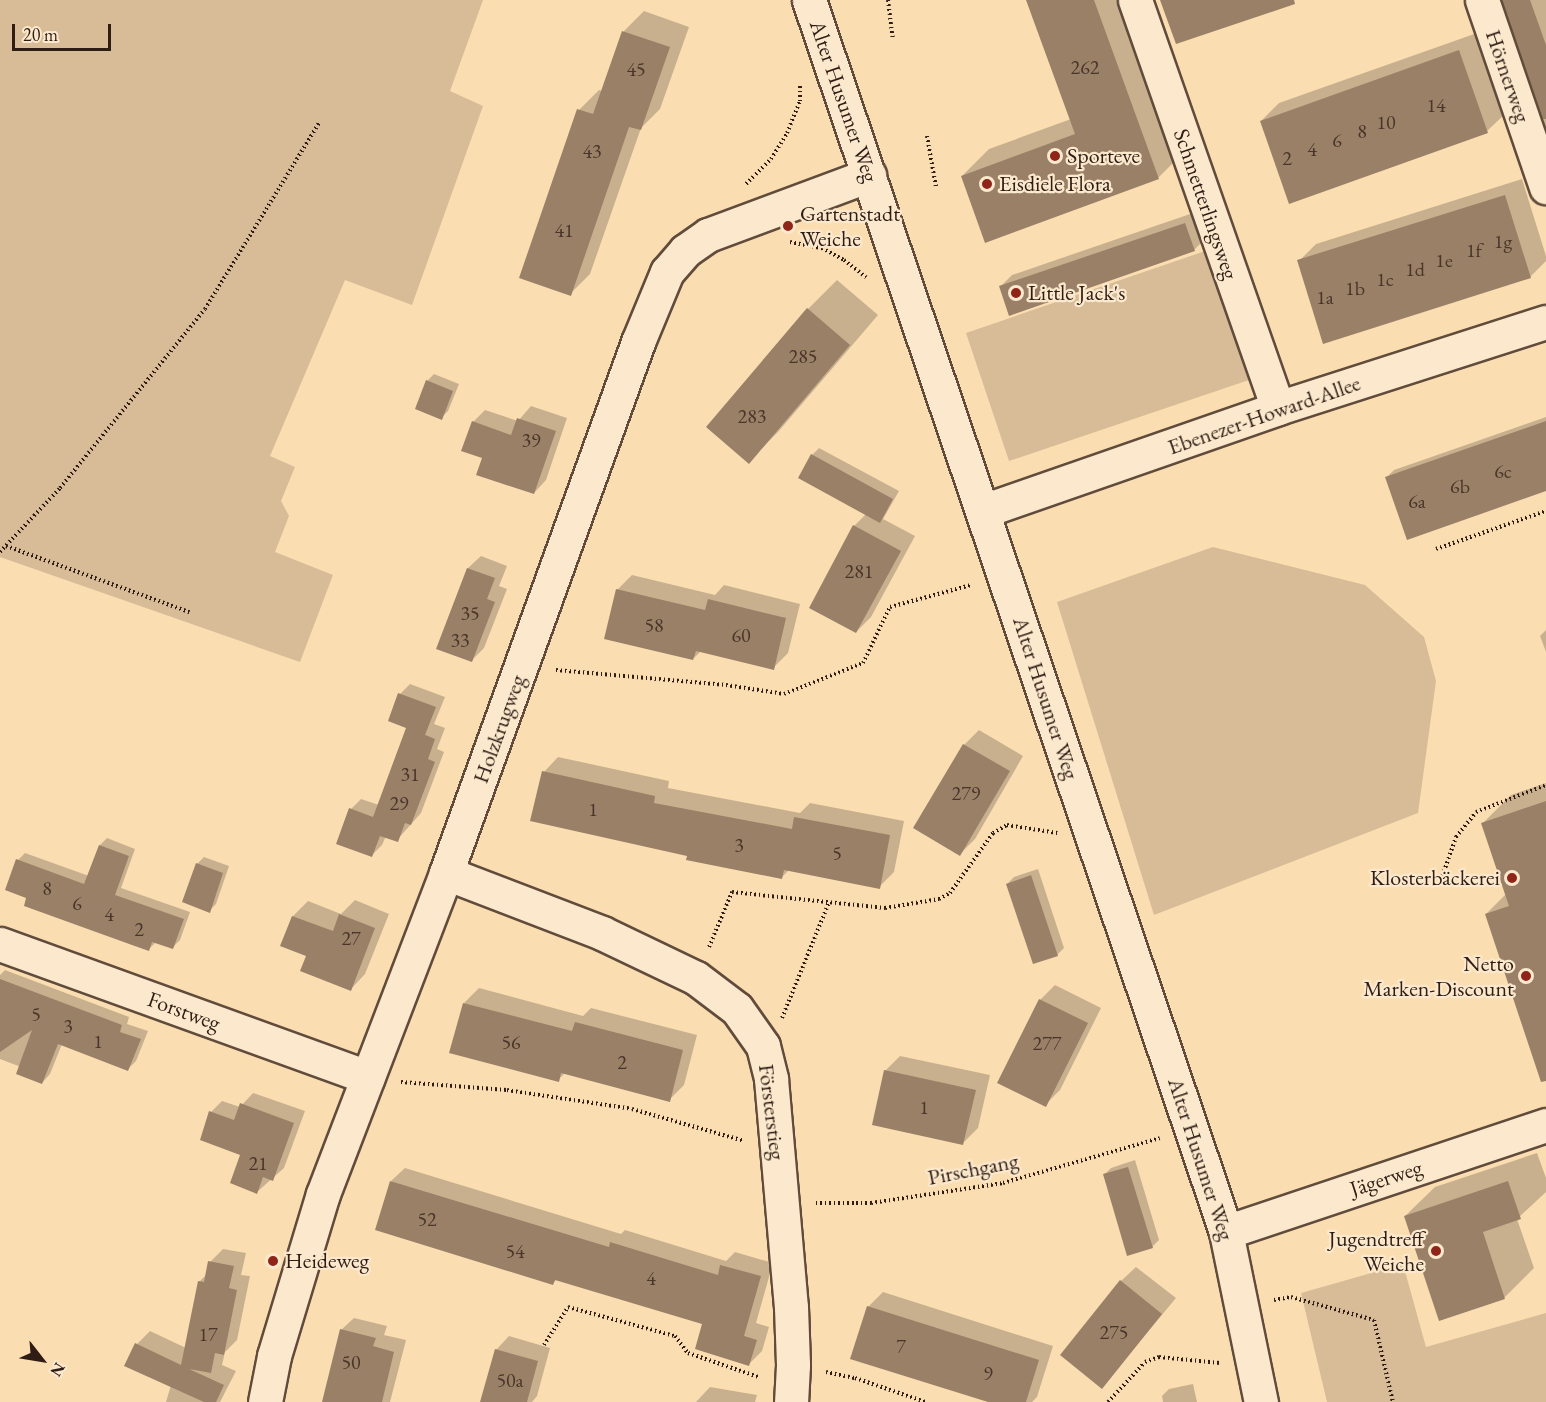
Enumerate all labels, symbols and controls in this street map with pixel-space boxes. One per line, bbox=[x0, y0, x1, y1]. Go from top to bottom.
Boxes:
scale bar bbox=[15, 12, 114, 50]
street label: Alter Husumer Weg bbox=[804, 17, 884, 185]
text: 20 m bbox=[23, 23, 58, 46]
street label: Hörnerweg bbox=[1480, 26, 1536, 126]
house number: 262 bbox=[1071, 55, 1099, 79]
house number: 45 bbox=[626, 57, 646, 81]
house number: 14 bbox=[1426, 93, 1446, 117]
house number: 10 bbox=[1376, 110, 1396, 134]
house number: 8 bbox=[1357, 119, 1367, 143]
street label: Schmetterlingsweg bbox=[1168, 125, 1244, 283]
house number: 6 bbox=[1332, 128, 1342, 152]
house number: 4 bbox=[1307, 137, 1317, 161]
house number: 43 bbox=[582, 139, 602, 163]
place label: Sporteve bbox=[1067, 143, 1140, 169]
house number: 2 bbox=[1282, 146, 1292, 170]
marker: Sporteve bbox=[1048, 149, 1062, 163]
place label: Eisdiele Flora bbox=[999, 171, 1111, 197]
marker: Eisdiele Flora bbox=[980, 177, 994, 191]
place label: Gartenstadt Weiche bbox=[800, 200, 900, 252]
house number: 41 bbox=[554, 218, 574, 242]
marker: Gartenstadt Weiche bbox=[781, 219, 795, 233]
house number: 1g bbox=[1494, 229, 1512, 253]
house number: 1f bbox=[1466, 238, 1482, 262]
house number: 1e bbox=[1435, 248, 1453, 272]
house number: 1d bbox=[1405, 257, 1425, 281]
house number: 1c bbox=[1376, 267, 1394, 291]
house number: 1b bbox=[1345, 276, 1365, 300]
place label: Little Jack's bbox=[1028, 280, 1125, 306]
house number: 1a bbox=[1316, 285, 1334, 309]
marker: Little Jack's bbox=[1009, 286, 1023, 300]
house number: 285 bbox=[789, 344, 817, 368]
street label: Ebenezer-Howard-Allee bbox=[1164, 370, 1364, 460]
house number: 283 bbox=[738, 404, 766, 428]
house number: 39 bbox=[521, 428, 541, 452]
house number: 6c bbox=[1494, 459, 1512, 483]
house number: 6b bbox=[1450, 474, 1470, 498]
house number: 6a bbox=[1408, 489, 1426, 513]
house number: 281 bbox=[845, 559, 873, 583]
house number: 35 bbox=[460, 601, 480, 625]
house number: 58 bbox=[644, 613, 664, 637]
street label: Alter Husumer Weg bbox=[1007, 613, 1085, 783]
house number: 60 bbox=[731, 623, 751, 647]
house number: 33 bbox=[450, 628, 470, 652]
street label: Holzkrugweg bbox=[467, 671, 531, 787]
house number: 31 bbox=[400, 762, 420, 786]
house number: 279 bbox=[952, 781, 980, 805]
house number: 29 bbox=[389, 791, 409, 815]
house number: 1 bbox=[588, 797, 598, 821]
house number: 3 bbox=[734, 833, 744, 857]
house number: 5 bbox=[832, 841, 842, 865]
place label: Klosterbäckerei bbox=[1370, 865, 1500, 891]
marker: Klosterbäckerei bbox=[1505, 871, 1519, 885]
house number: 8 bbox=[42, 876, 52, 900]
house number: 6 bbox=[72, 891, 82, 915]
house number: 4 bbox=[104, 902, 114, 926]
house number: 2 bbox=[134, 917, 144, 941]
house number: 27 bbox=[341, 926, 361, 950]
place label: Netto Marken-Discount bbox=[1363, 950, 1514, 1002]
marker: Netto Marken-Discount bbox=[1519, 969, 1533, 983]
street label: Forstweg bbox=[144, 986, 224, 1036]
house number: 5 bbox=[31, 1002, 41, 1026]
house number: 3 bbox=[63, 1014, 73, 1038]
house number: 1 bbox=[93, 1029, 103, 1053]
house number: 56 bbox=[501, 1030, 521, 1054]
house number: 277 bbox=[1033, 1031, 1061, 1055]
house number: 2 bbox=[617, 1050, 627, 1074]
street label: Försterstieg bbox=[753, 1063, 791, 1161]
street label: Alter Husumer Weg bbox=[1162, 1074, 1240, 1244]
house number: 1 bbox=[919, 1095, 929, 1119]
street label: Pirschgang bbox=[925, 1147, 1021, 1191]
house number: 21 bbox=[248, 1151, 268, 1175]
street label: Jägerweg bbox=[1347, 1154, 1425, 1202]
house number: 52 bbox=[417, 1207, 437, 1231]
place label: Jugendtreff Weiche bbox=[1329, 1225, 1424, 1276]
house number: 54 bbox=[505, 1239, 525, 1263]
marker: Jugendtreff Weiche bbox=[1429, 1244, 1443, 1258]
place label: Heideweg bbox=[285, 1248, 369, 1274]
marker: Heideweg bbox=[266, 1254, 280, 1268]
house number: 4 bbox=[646, 1266, 656, 1290]
house number: 275 bbox=[1100, 1320, 1128, 1344]
house number: 17 bbox=[198, 1322, 218, 1346]
north arrow bbox=[12, 1330, 72, 1390]
house number: 7 bbox=[896, 1334, 906, 1358]
house number: 50 bbox=[341, 1350, 361, 1374]
text: N bbox=[46, 1359, 70, 1380]
house number: 9 bbox=[983, 1361, 993, 1385]
house number: 50a bbox=[496, 1368, 524, 1392]

